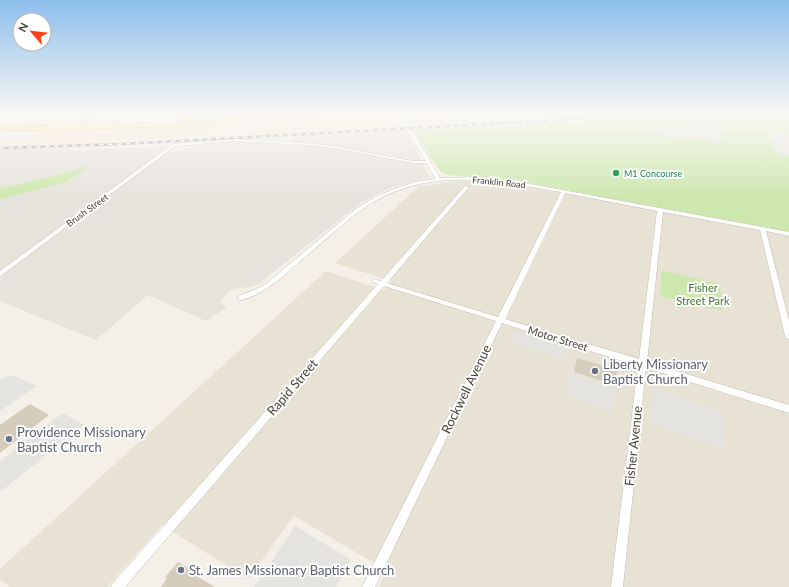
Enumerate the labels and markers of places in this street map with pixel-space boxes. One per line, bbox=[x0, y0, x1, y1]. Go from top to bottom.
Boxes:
marker: M1 Concourse bbox=[611, 168, 621, 178]
place label: M1 Concourse bbox=[624, 168, 682, 179]
place label: Liberty Missionary Baptist Church bbox=[603, 356, 708, 387]
marker: Liberty Missionary Baptist Church bbox=[590, 366, 600, 376]
place label: Providence Missionary Baptist Church bbox=[17, 424, 146, 455]
marker: Providence Missionary Baptist Church bbox=[4, 434, 14, 444]
place label: St. James Missionary Baptist Church bbox=[189, 562, 394, 578]
marker: St. James Missionary Baptist Church bbox=[176, 565, 186, 575]

